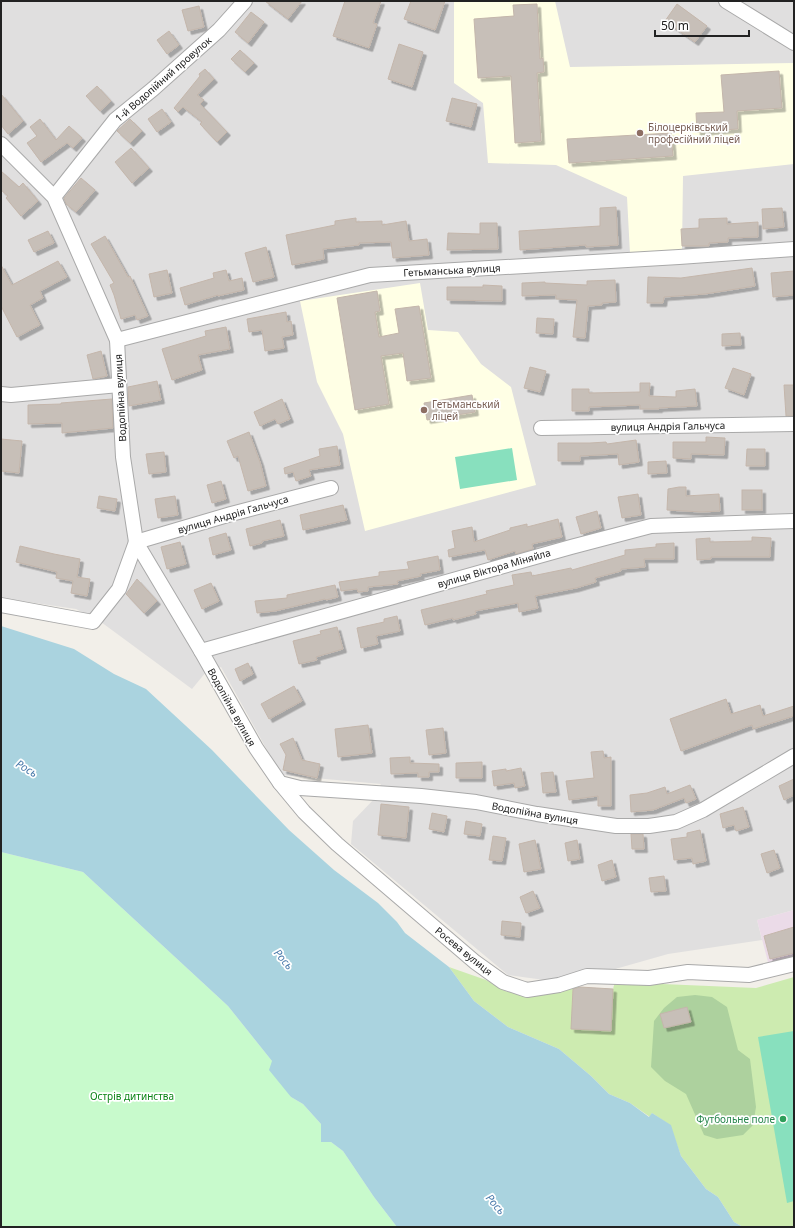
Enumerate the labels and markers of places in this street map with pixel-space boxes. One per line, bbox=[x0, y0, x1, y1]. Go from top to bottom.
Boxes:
place label: Білоцерківський професійний ліцей bbox=[648, 120, 740, 146]
marker: Білоцерківський професійний ліцей bbox=[635, 128, 645, 138]
place label: Гетьманський ліцей bbox=[432, 397, 500, 423]
marker: Гетьманський ліцей bbox=[419, 405, 429, 415]
place label: Футбольне поле bbox=[696, 1112, 775, 1126]
marker: Футбольне поле bbox=[778, 1114, 788, 1124]

